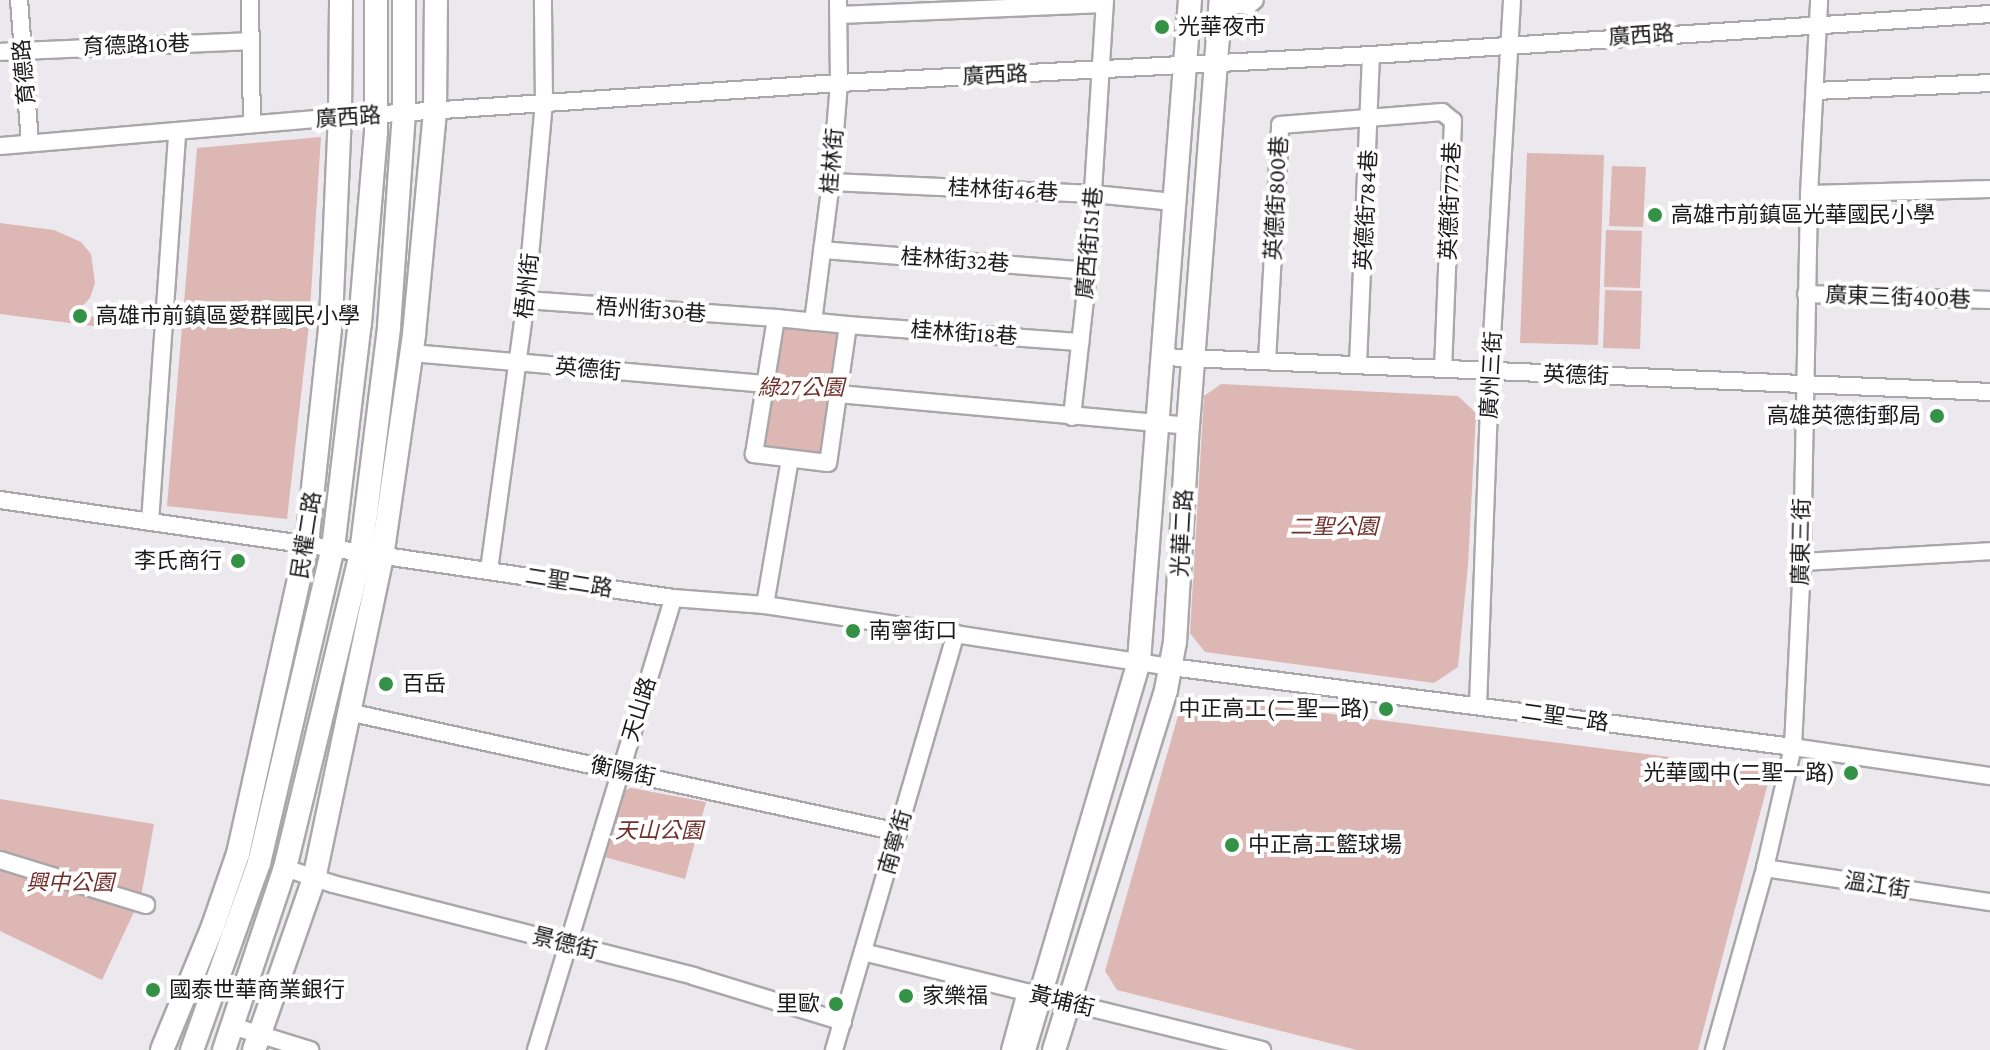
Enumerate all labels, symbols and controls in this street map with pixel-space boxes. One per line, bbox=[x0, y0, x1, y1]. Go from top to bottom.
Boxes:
place label: 光華夜市 bbox=[1178, 14, 1266, 40]
marker: 光華夜市 bbox=[1153, 18, 1171, 36]
street label: 廣西路 bbox=[1607, 20, 1675, 50]
street label: 育德路10巷 bbox=[82, 30, 190, 60]
street label: 育德路 bbox=[8, 38, 40, 106]
street label: 廣西路 bbox=[961, 60, 1029, 90]
street label: 廣西路 bbox=[314, 102, 382, 132]
street label: 桂林街 bbox=[816, 127, 848, 195]
street label: 英德街800巷 bbox=[1260, 135, 1292, 261]
street label: 英德街772巷 bbox=[1435, 141, 1465, 261]
street label: 英德街784巷 bbox=[1350, 149, 1382, 271]
street label: 桂林街46巷 bbox=[947, 174, 1059, 206]
street label: 廣西街151巷 bbox=[1071, 186, 1107, 300]
place label: 高雄市前鎮區光華國民小學 bbox=[1671, 202, 1935, 228]
marker: 高雄市前鎮區光華國民小學 bbox=[1646, 206, 1664, 224]
street label: 桂林街32巷 bbox=[900, 243, 1010, 277]
street label: 梧州街 bbox=[510, 252, 544, 320]
street label: 廣東三街400巷 bbox=[1825, 281, 1971, 313]
street label: 梧州街30巷 bbox=[595, 293, 707, 327]
place label: 高雄市前鎮區愛群國民小學 bbox=[96, 303, 360, 329]
marker: 高雄市前鎮區愛群國民小學 bbox=[71, 307, 89, 325]
street label: 桂林街18巷 bbox=[910, 316, 1018, 350]
street label: 廣州三街 bbox=[1476, 330, 1506, 420]
street label: 英德街 bbox=[554, 353, 622, 385]
street label: 英德街 bbox=[1543, 361, 1609, 389]
park label: 綠27公園 bbox=[758, 375, 844, 401]
place label: 高雄英德街郵局 bbox=[1767, 403, 1921, 429]
marker: 高雄英德街郵局 bbox=[1928, 407, 1946, 425]
street label: 光華二路 bbox=[1167, 488, 1197, 578]
street label: 民權二路 bbox=[286, 489, 326, 581]
street label: 廣東三街 bbox=[1787, 498, 1815, 586]
park label: 二聖公園 bbox=[1290, 514, 1378, 540]
place label: 李氏商行 bbox=[134, 548, 222, 574]
marker: 李氏商行 bbox=[229, 552, 247, 570]
street label: 二聖二路 bbox=[523, 562, 615, 602]
place label: 南寧街口 bbox=[869, 618, 957, 644]
marker: 南寧街口 bbox=[844, 622, 862, 640]
place label: 百岳 bbox=[402, 671, 446, 697]
street label: 天山路 bbox=[617, 674, 661, 744]
marker: 百岳 bbox=[377, 675, 395, 693]
place label: 中正高工(二聖一路) bbox=[1179, 696, 1370, 722]
street label: 二聖一路 bbox=[1520, 698, 1610, 736]
marker: 中正高工(二聖一路) bbox=[1377, 700, 1395, 718]
street label: 衡陽街 bbox=[588, 751, 658, 791]
place label: 光華國中(二聖一路) bbox=[1644, 760, 1835, 786]
marker: 光華國中(二聖一路) bbox=[1842, 764, 1860, 782]
street label: 南寧街 bbox=[873, 807, 917, 877]
park label: 天山公園 bbox=[615, 818, 703, 844]
place label: 中正高工籃球場 bbox=[1248, 832, 1402, 858]
marker: 中正高工籃球場 bbox=[1223, 836, 1241, 854]
street label: 溫江街 bbox=[1842, 867, 1912, 903]
park label: 興中公園 bbox=[26, 870, 114, 896]
street label: 景德街 bbox=[530, 922, 600, 964]
place label: 國泰世華商業銀行 bbox=[169, 977, 345, 1003]
street label: 黃埔街 bbox=[1027, 980, 1097, 1022]
marker: 國泰世華商業銀行 bbox=[144, 981, 162, 999]
place label: 家樂福 bbox=[922, 983, 988, 1009]
marker: 家樂福 bbox=[897, 987, 915, 1005]
place label: 里歐 bbox=[776, 991, 820, 1017]
marker: 里歐 bbox=[827, 995, 845, 1013]

